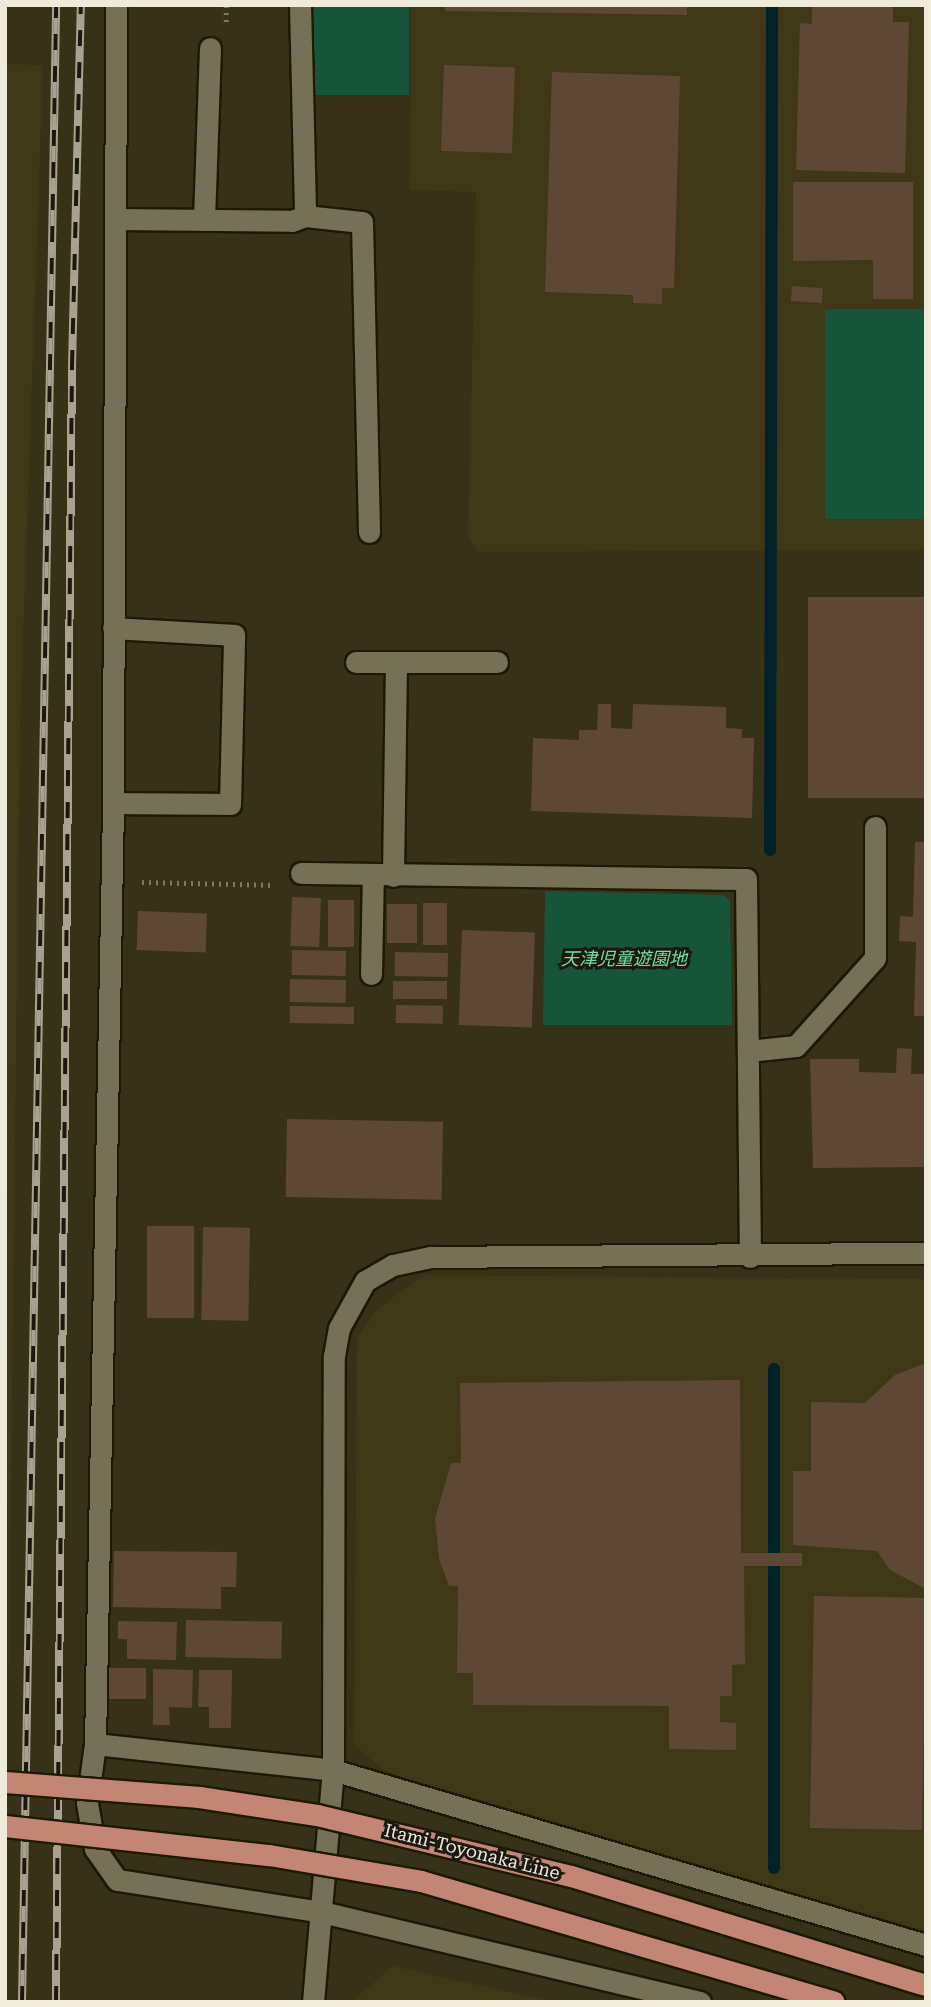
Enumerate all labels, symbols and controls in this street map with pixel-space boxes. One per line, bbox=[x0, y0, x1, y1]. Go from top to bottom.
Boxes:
park label: 天津児童遊園地 bbox=[561, 948, 687, 970]
street label: Itami-Toyonaka Line bbox=[382, 1820, 562, 1884]

